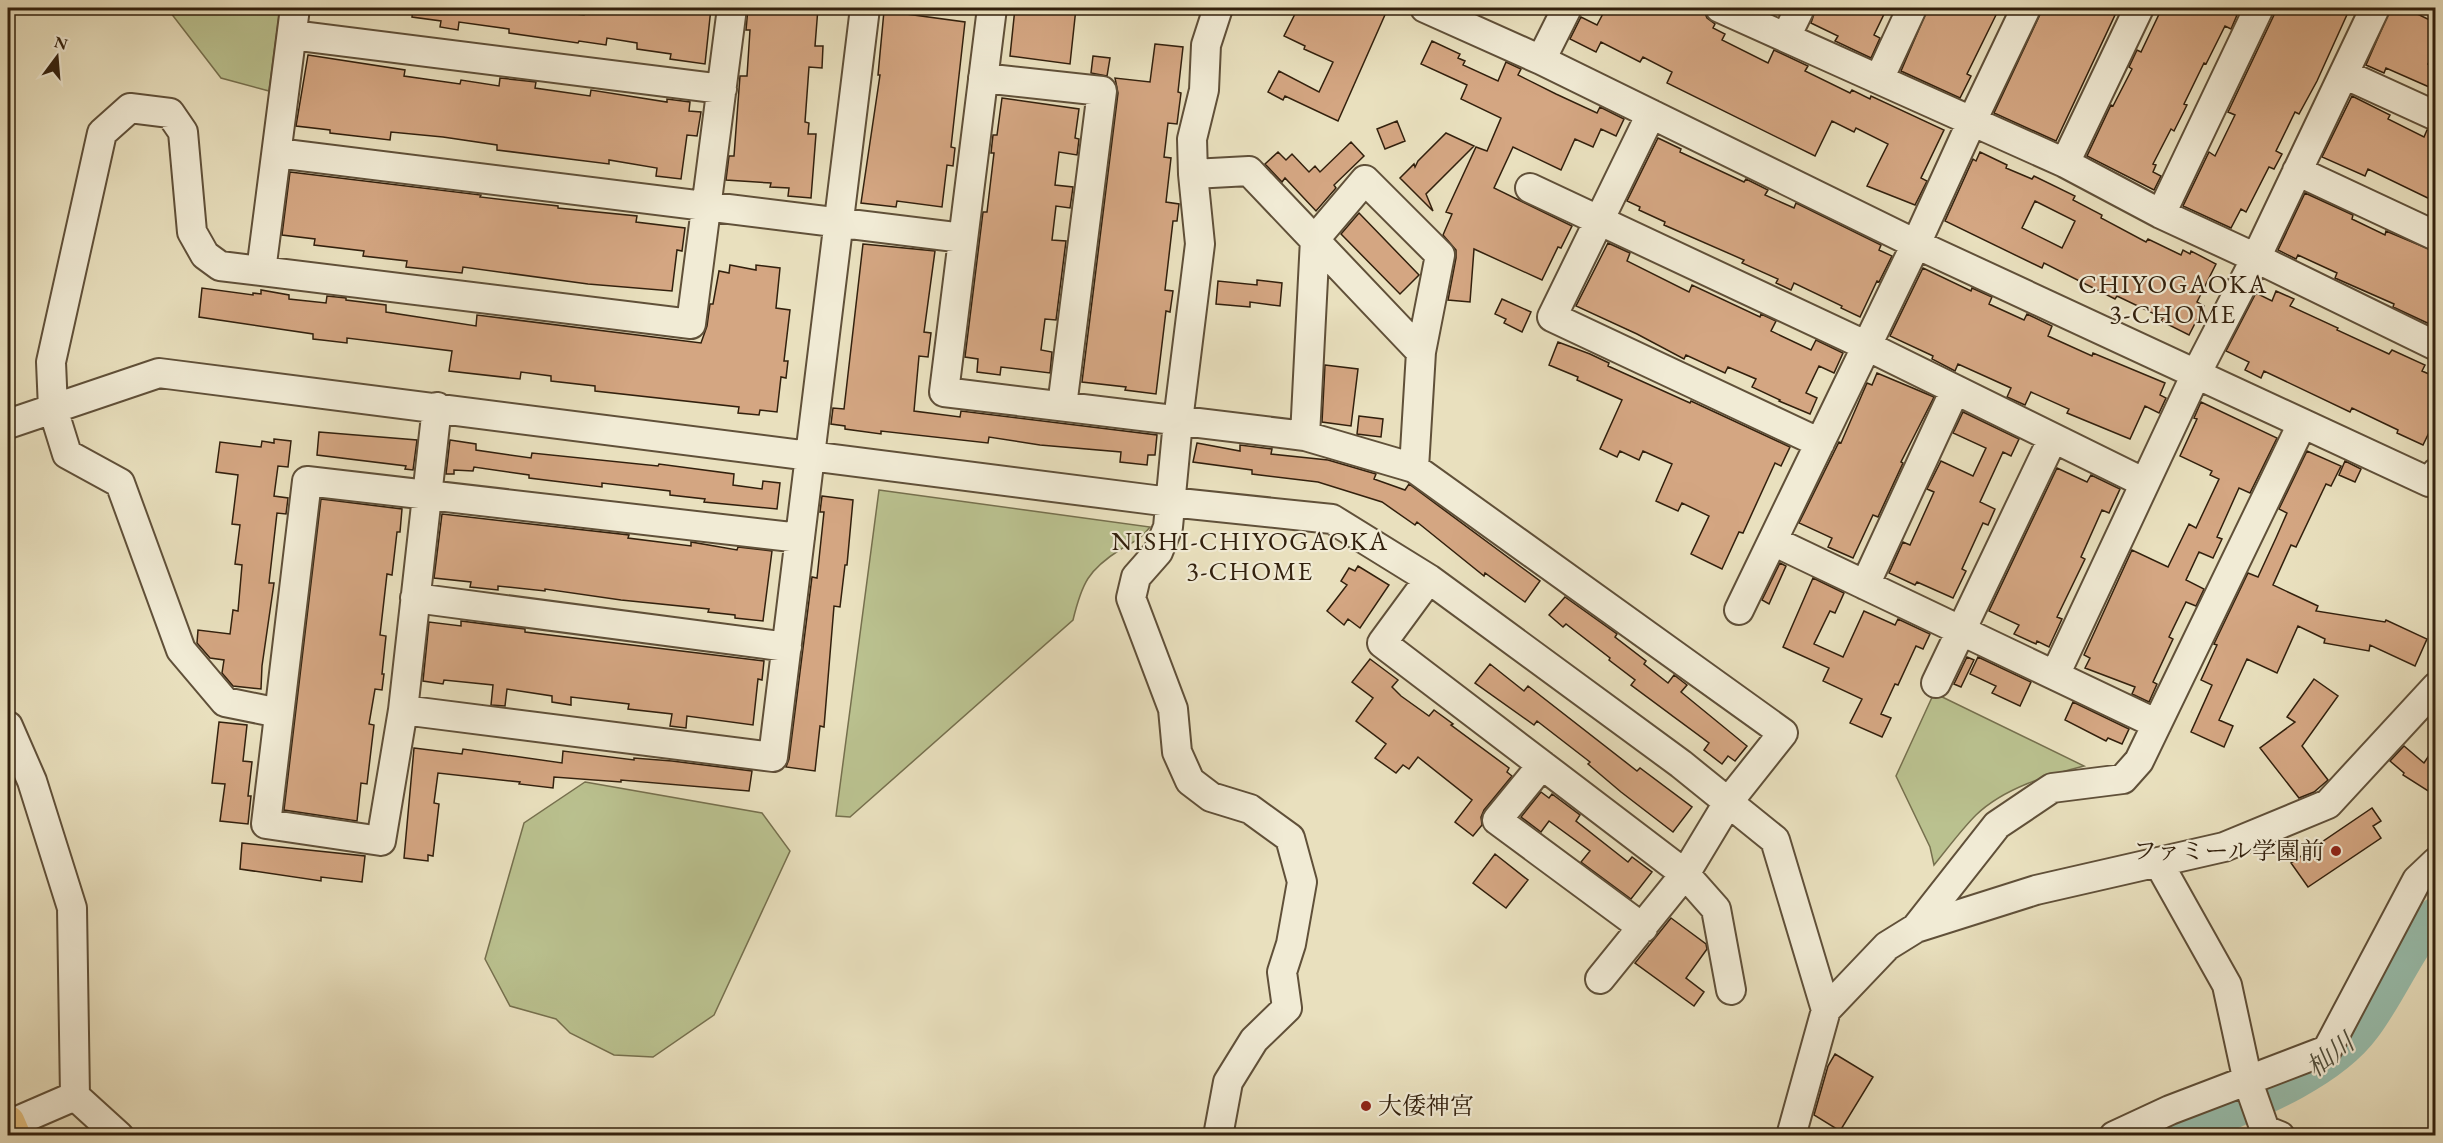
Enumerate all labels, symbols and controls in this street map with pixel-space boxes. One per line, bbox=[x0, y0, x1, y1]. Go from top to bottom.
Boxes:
north arrow bbox=[27, 27, 87, 87]
text: N bbox=[52, 31, 70, 55]
district label: CHIYOGAOKA 3-CHOME bbox=[2078, 267, 2268, 331]
district label: NISHI-CHIYOGAOKA 3-CHOME bbox=[1112, 524, 1388, 588]
place label: ファミール学園前 bbox=[2133, 835, 2324, 866]
marker: ファミール学園前 bbox=[2329, 844, 2343, 858]
water label: 杣川 bbox=[2299, 1024, 2363, 1084]
place label: 大倭神宮 bbox=[1378, 1090, 1474, 1121]
marker: 大倭神宮 bbox=[1359, 1099, 1373, 1113]

